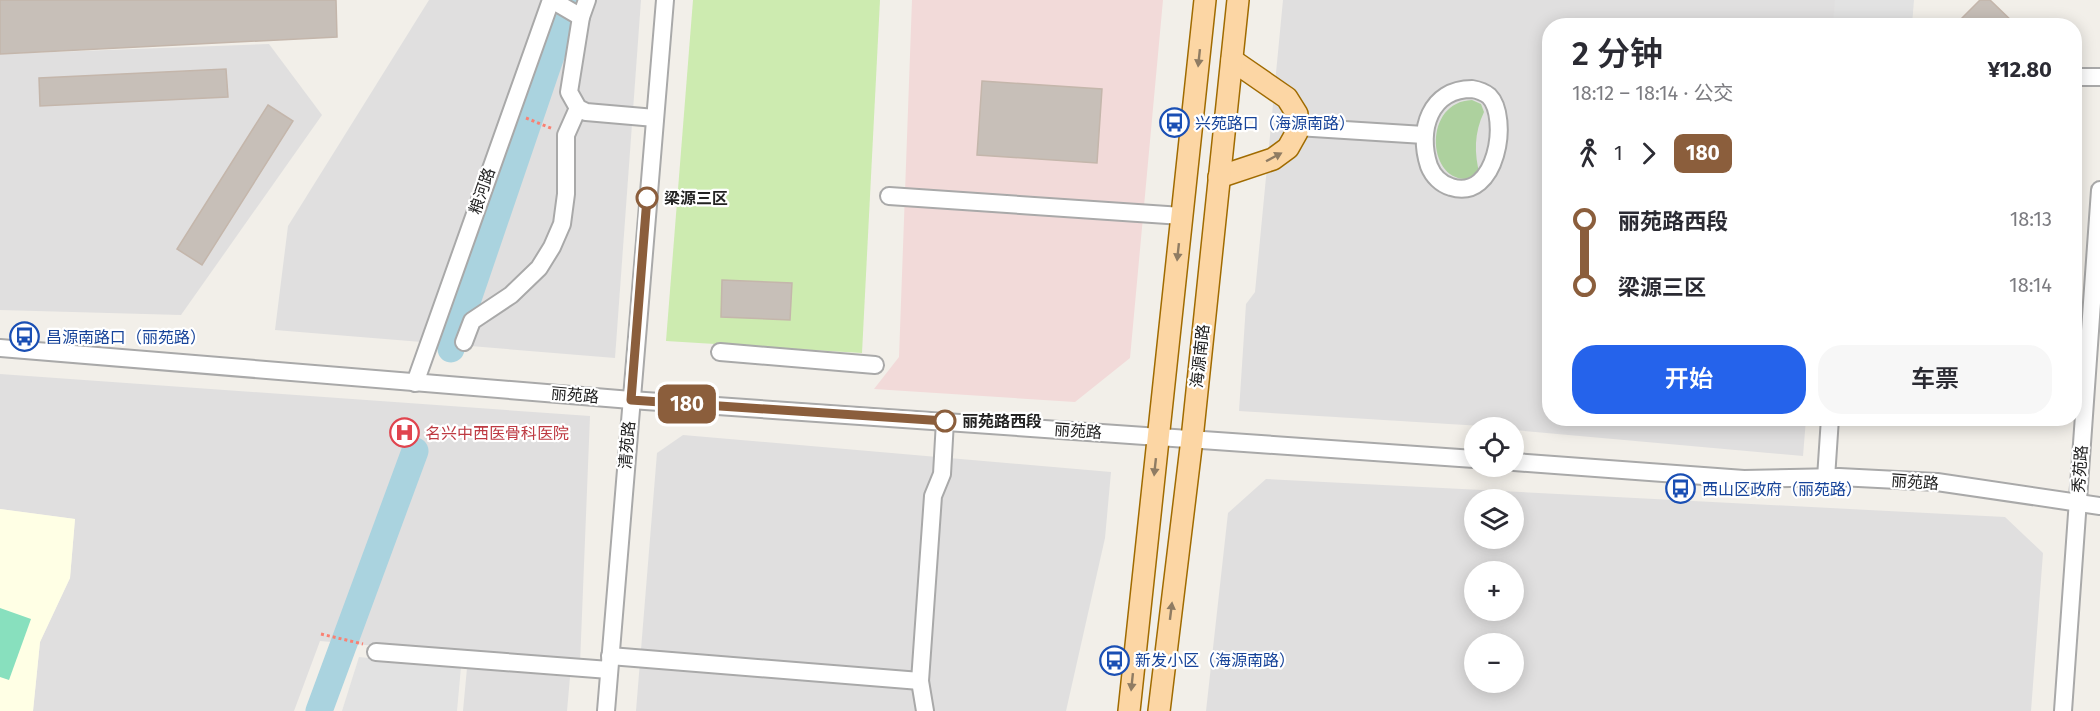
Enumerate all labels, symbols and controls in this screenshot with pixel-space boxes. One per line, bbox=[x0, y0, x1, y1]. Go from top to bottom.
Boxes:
text: 2 分钟 bbox=[1572, 34, 1663, 74]
one-way arrow bbox=[1194, 49, 1204, 68]
text: ¥12.80 bbox=[1988, 56, 2052, 83]
text: 18:12 – 18:14 · 公交 bbox=[1572, 81, 1734, 105]
bus stop icon: 兴苑路口（海源南路） bbox=[1158, 107, 1190, 139]
place label: 兴苑路口（海源南路） bbox=[1195, 114, 1355, 133]
icon: walk bbox=[1572, 137, 1605, 170]
icon: forward bbox=[1632, 137, 1665, 170]
text: 180 bbox=[1686, 140, 1720, 166]
text: 1 bbox=[1614, 141, 1623, 165]
one-way arrow bbox=[1266, 152, 1283, 162]
street label: 粮河路 bbox=[465, 165, 499, 217]
marker: 梁源三区 bbox=[636, 187, 658, 209]
place label: 梁源三区 bbox=[664, 189, 728, 208]
text: 18:13 bbox=[2010, 207, 2052, 231]
text: 丽苑路西段 bbox=[1618, 208, 1728, 235]
one-way arrow bbox=[1173, 243, 1183, 262]
text: 18:14 bbox=[2009, 273, 2052, 297]
text: 梁源三区 bbox=[1618, 274, 1706, 301]
bus stop icon: 昌源南路口（丽苑路） bbox=[9, 321, 41, 353]
street label: 海源南路 bbox=[1187, 323, 1213, 389]
place label: 昌源南路口（丽苑路） bbox=[46, 328, 206, 347]
button: 开始 bbox=[1572, 345, 1806, 414]
button: 车票 bbox=[1818, 345, 2052, 414]
street label: 丽苑路 bbox=[550, 383, 600, 407]
line badge: 180 bbox=[652, 384, 722, 424]
text: 180 bbox=[670, 391, 704, 417]
marker: 丽苑路西段 bbox=[934, 410, 956, 432]
place label: 丽苑路西段 bbox=[962, 412, 1042, 431]
hospital icon: 名兴中西医骨科医院 bbox=[388, 417, 420, 449]
map controls bbox=[1464, 417, 1524, 693]
button: locate bbox=[1464, 417, 1524, 477]
street label: 清苑路 bbox=[615, 420, 639, 470]
street label: 丽苑路 bbox=[1053, 420, 1103, 442]
place label: 名兴中西医骨科医院 bbox=[425, 424, 569, 443]
street label: 秀苑路 bbox=[2069, 444, 2091, 494]
one-way arrow bbox=[1151, 457, 1160, 476]
street label: 丽苑路 bbox=[1890, 471, 1940, 493]
bus stop icon: 西山区政府（丽苑路） bbox=[1665, 473, 1697, 505]
place label: 西山区政府（丽苑路） bbox=[1702, 480, 1862, 499]
button: layers bbox=[1464, 489, 1524, 549]
button: + bbox=[1464, 561, 1524, 621]
one-way arrow bbox=[1166, 602, 1176, 621]
button: − bbox=[1464, 633, 1524, 693]
bus stop icon: 新发小区（海源南路） bbox=[1098, 644, 1130, 676]
place label: 新发小区（海源南路） bbox=[1135, 651, 1295, 670]
one-way arrow bbox=[1127, 672, 1137, 691]

